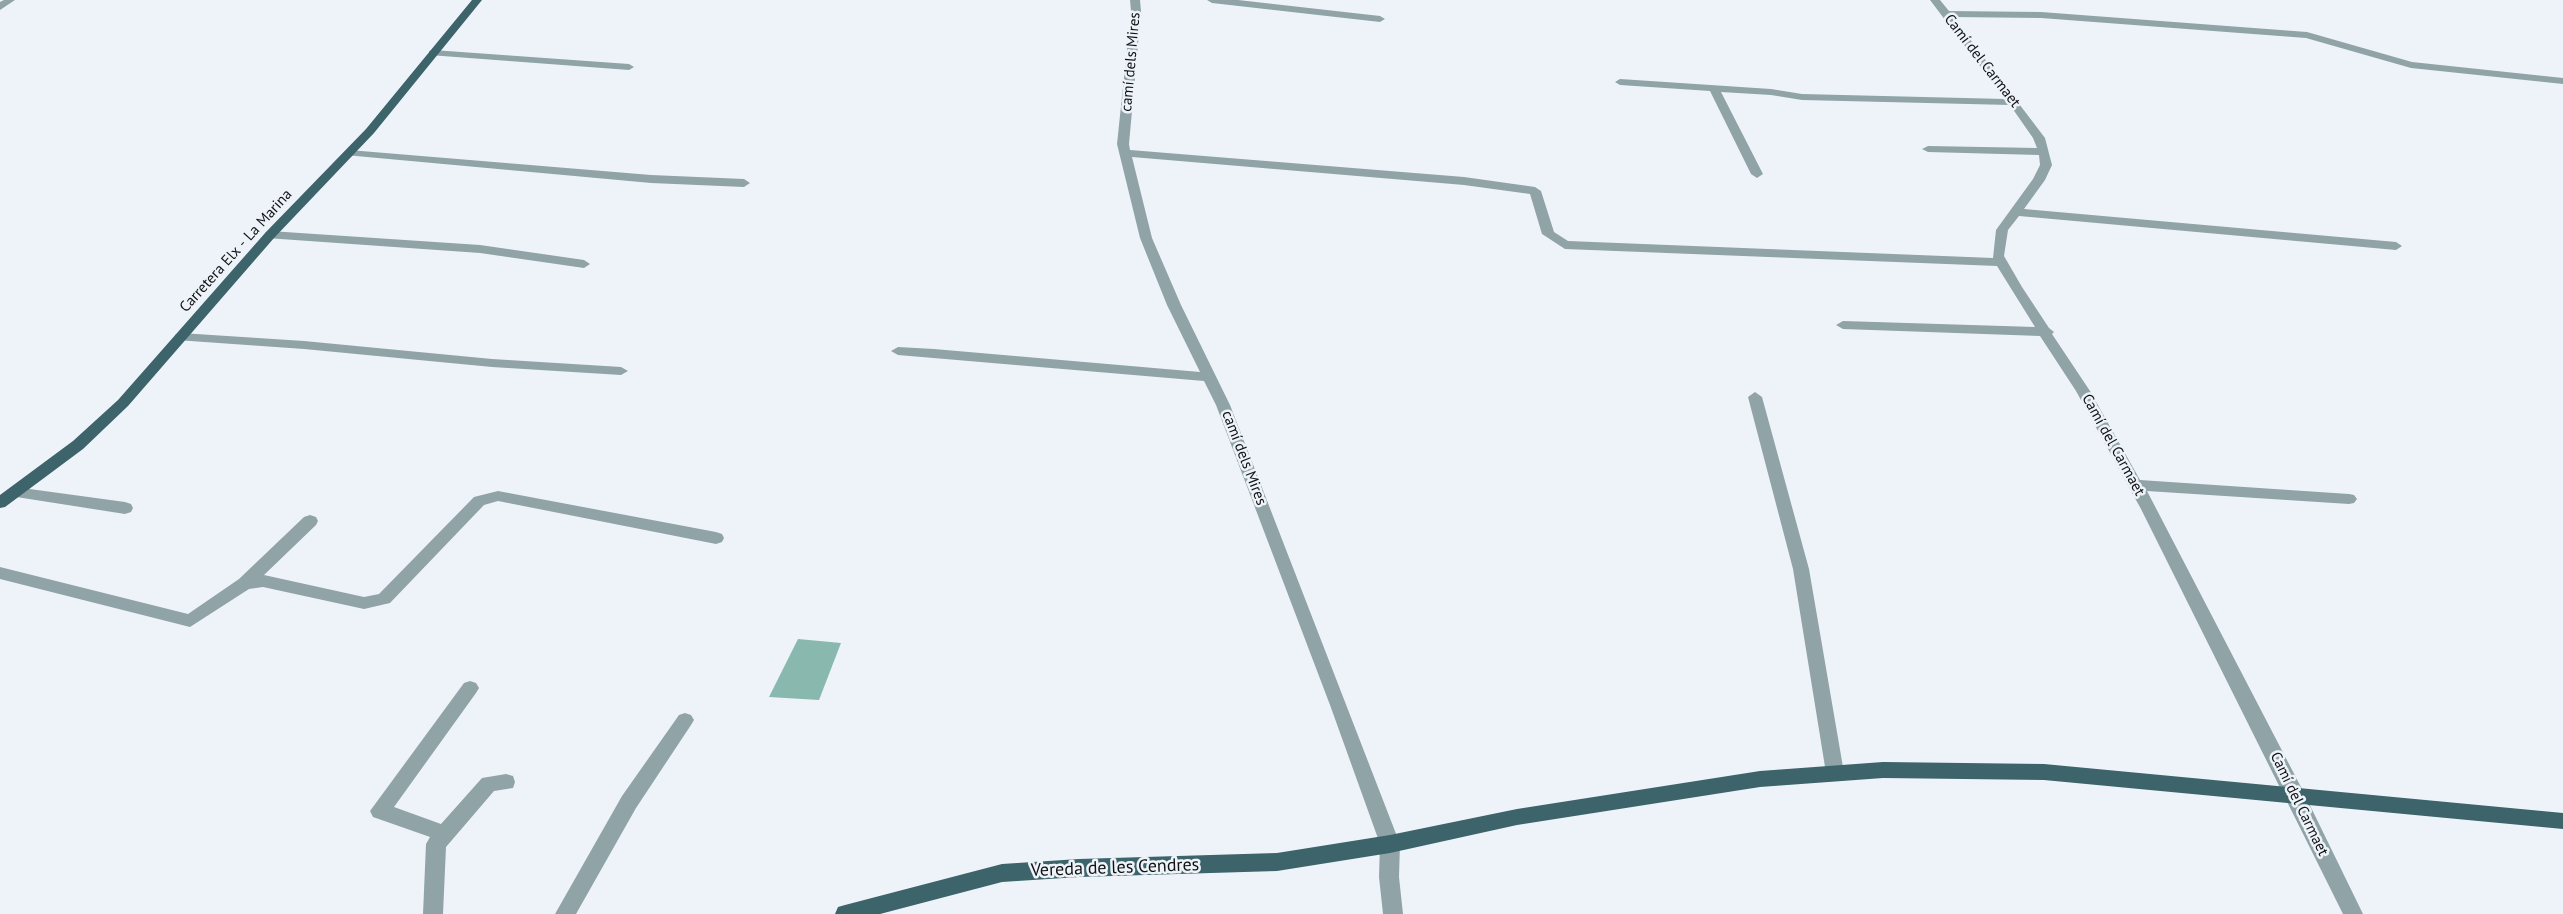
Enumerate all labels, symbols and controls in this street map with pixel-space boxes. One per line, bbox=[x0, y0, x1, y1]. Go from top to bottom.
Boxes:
street label: Camí del Carmaet bbox=[1940, 11, 2024, 111]
street label: camí dels Mires bbox=[1118, 12, 1144, 112]
street label: Carretera Elx - La Marina bbox=[176, 186, 296, 316]
street label: Camí del Carmaet bbox=[2078, 391, 2148, 499]
street label: camí dels Mires bbox=[1218, 408, 1270, 508]
street label: Camí del Carmaet bbox=[2266, 749, 2332, 859]
street label: Vereda de les Cendres bbox=[1030, 854, 1200, 882]

